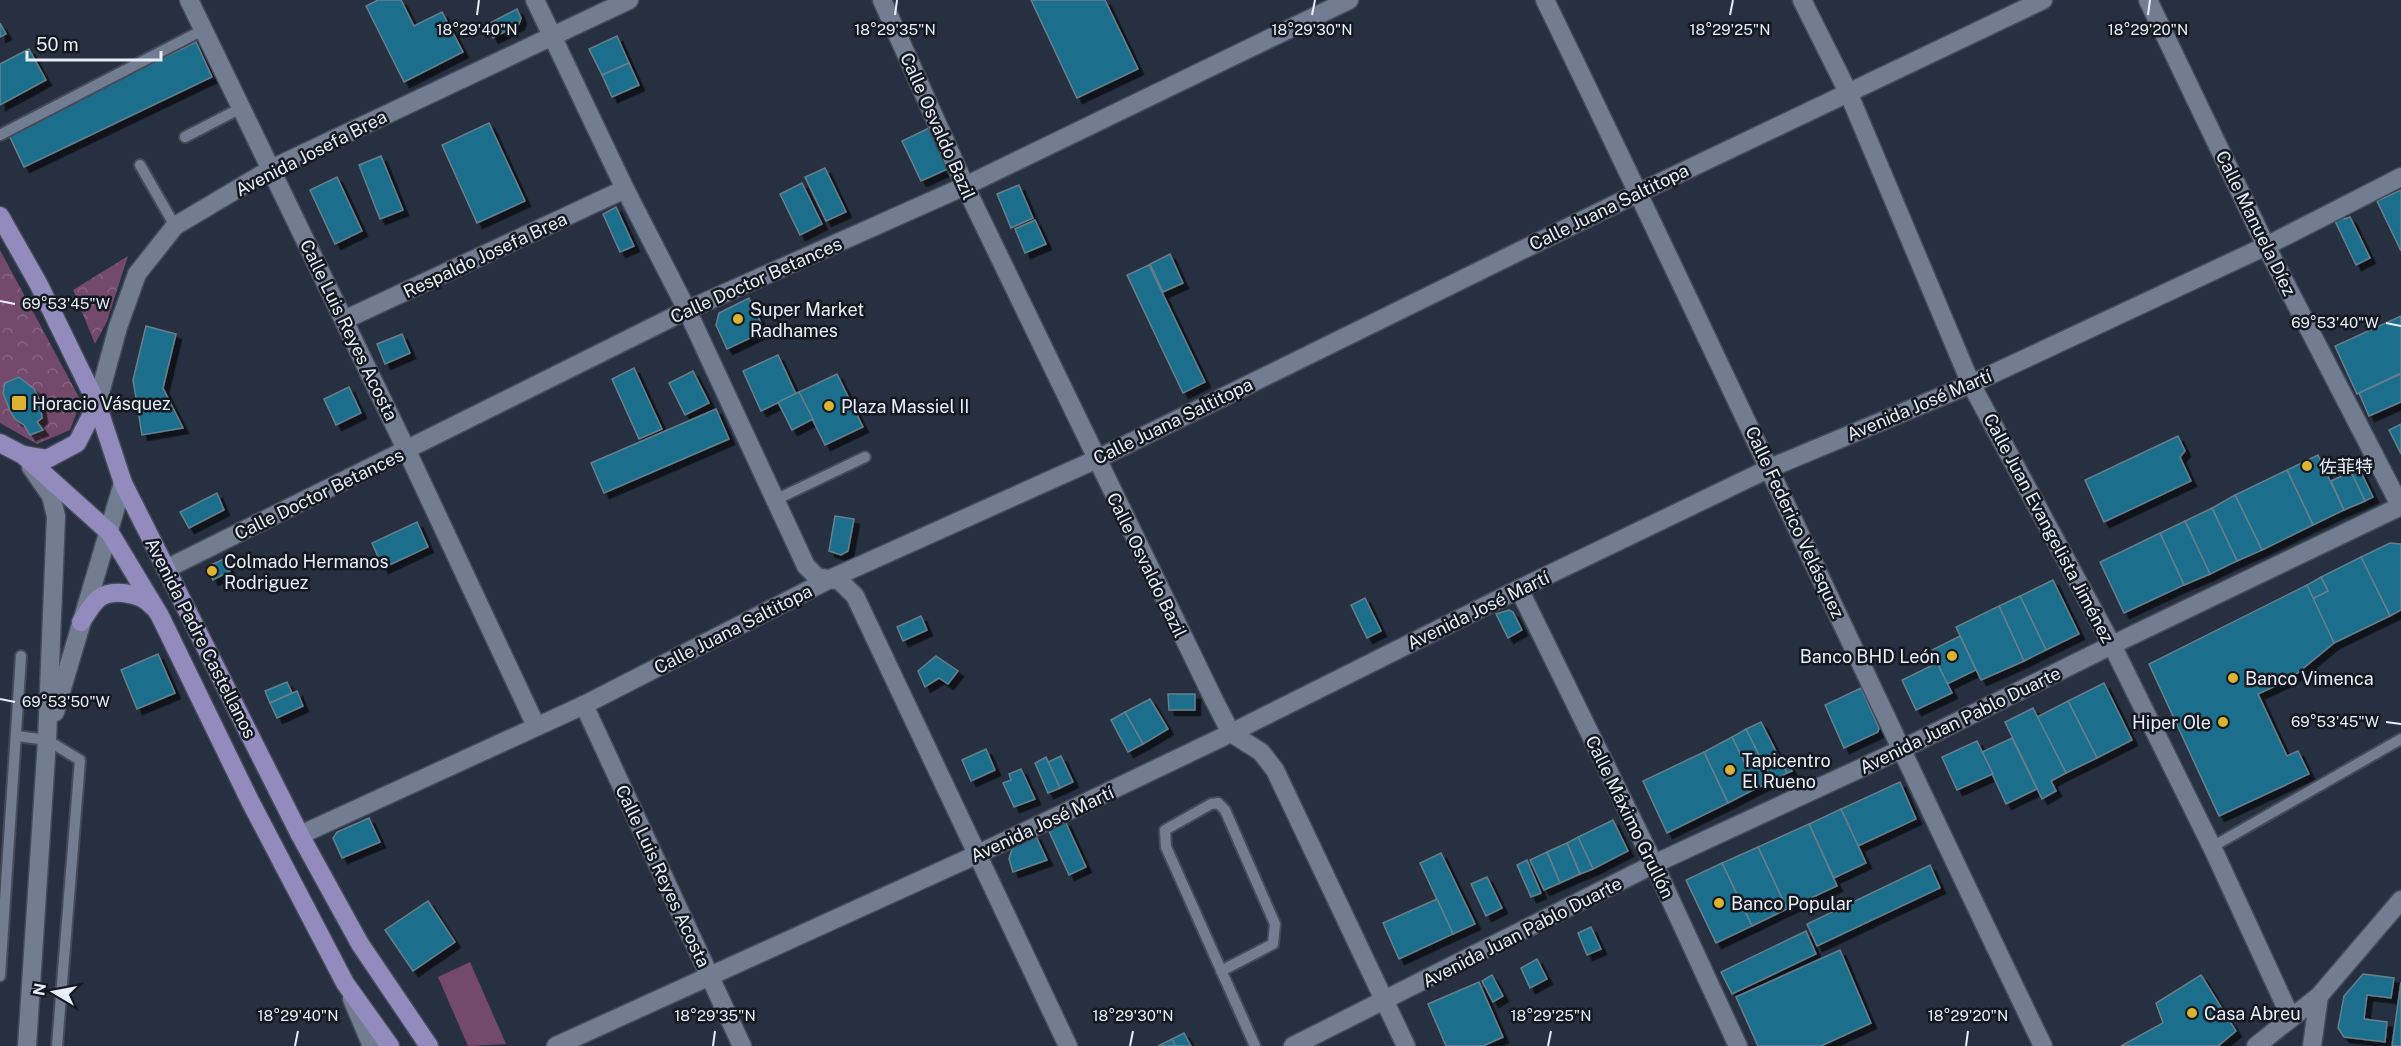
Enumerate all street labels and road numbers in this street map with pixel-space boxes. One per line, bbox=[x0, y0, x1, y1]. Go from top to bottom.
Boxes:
street label: Calle Osvaldo Bazil bbox=[896, 49, 980, 203]
street label: Avenida Josefa Brea bbox=[232, 106, 390, 200]
street label: Calle Manuela Díez bbox=[2212, 147, 2300, 299]
street label: Calle Juana Saltitopa bbox=[1526, 159, 1692, 255]
street label: Respaldo Josefa Brea bbox=[400, 208, 570, 302]
street label: Calle Doctor Betances bbox=[667, 233, 845, 327]
street label: Calle Luis Reyes Acosta bbox=[296, 236, 402, 424]
street label: Avenida José Martí bbox=[1843, 365, 1995, 445]
street label: Calle Juana Saltitopa bbox=[1090, 373, 1256, 469]
street label: Calle Juan Evangelista Jiménez bbox=[1980, 410, 2118, 646]
street label: Calle Federico Velásquez bbox=[1741, 423, 1849, 621]
street label: Calle Doctor Betances bbox=[231, 444, 407, 544]
street label: Calle Osvaldo Bazil bbox=[1103, 489, 1191, 641]
street label: Avenida Padre Castellanos bbox=[141, 534, 261, 742]
street label: Avenida José Martí bbox=[1404, 566, 1553, 653]
street label: Calle Juana Saltitopa bbox=[650, 580, 816, 678]
street label: Avenida Juan Pablo Duarte bbox=[1856, 662, 2064, 778]
street label: Calle Máximo Grullón bbox=[1581, 732, 1679, 902]
street label: Calle Luis Reyes Acosta bbox=[611, 781, 715, 971]
street label: Avenida José Martí bbox=[967, 781, 1117, 866]
street label: Avenida Juan Pablo Duarte bbox=[1419, 873, 1625, 991]

